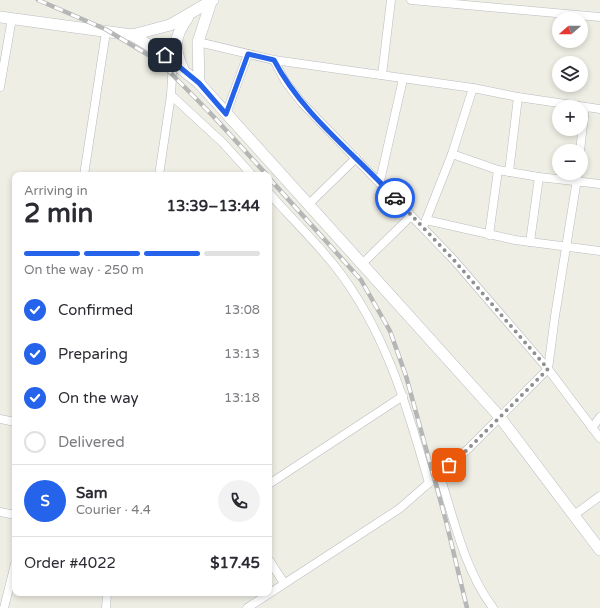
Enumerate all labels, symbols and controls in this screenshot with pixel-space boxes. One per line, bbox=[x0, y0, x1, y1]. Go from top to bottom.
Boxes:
north arrow bbox=[552, 12, 588, 48]
map controls bbox=[552, 12, 588, 180]
pin bbox=[148, 38, 182, 72]
icon: home bbox=[154, 44, 176, 66]
button: layers bbox=[552, 56, 588, 92]
button: + bbox=[552, 100, 588, 136]
button: − bbox=[552, 144, 588, 180]
courier bbox=[375, 178, 415, 218]
text: Arriving in bbox=[24, 183, 88, 199]
icon: car bbox=[384, 187, 406, 209]
text: 13:39–13:44 bbox=[167, 197, 260, 215]
text: 2 min bbox=[24, 198, 93, 229]
text: On the way · 250 m bbox=[24, 262, 144, 278]
icon: check bbox=[24, 299, 46, 321]
text: Confirmed bbox=[58, 301, 133, 319]
text: 13:08 bbox=[224, 302, 260, 318]
icon: check bbox=[24, 343, 46, 365]
text: Preparing bbox=[58, 345, 128, 363]
text: 13:13 bbox=[224, 346, 260, 362]
icon: check bbox=[24, 387, 46, 409]
text: On the way bbox=[58, 389, 138, 407]
text: 13:18 bbox=[224, 390, 260, 406]
text: Delivered bbox=[58, 433, 125, 451]
pin bbox=[432, 448, 466, 482]
icon: bag bbox=[438, 454, 460, 476]
button: phone bbox=[218, 480, 260, 522]
text: Sam bbox=[76, 484, 107, 502]
text: S bbox=[40, 492, 50, 510]
text: Courier · 4.4 bbox=[76, 502, 151, 518]
text: Order #4022 bbox=[24, 554, 116, 572]
text: $17.45 bbox=[210, 554, 260, 572]

